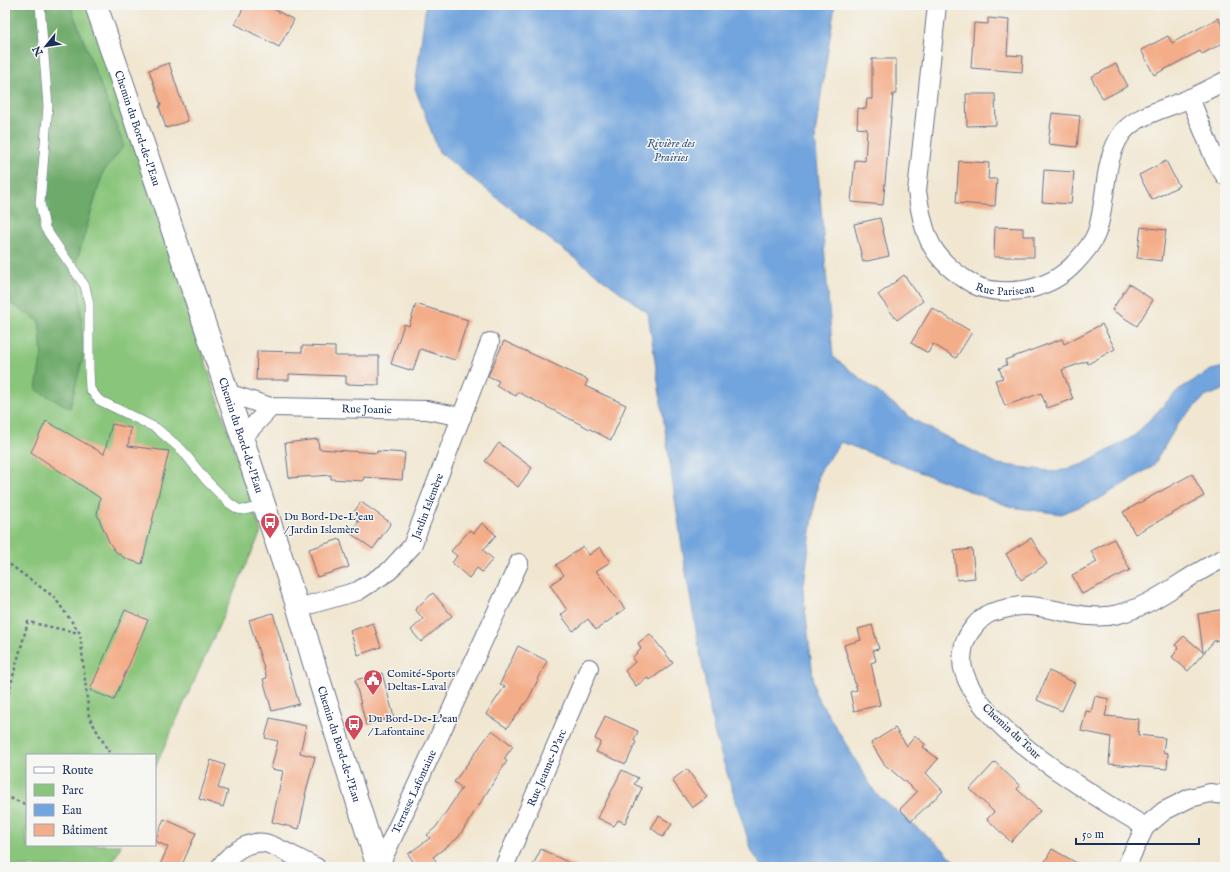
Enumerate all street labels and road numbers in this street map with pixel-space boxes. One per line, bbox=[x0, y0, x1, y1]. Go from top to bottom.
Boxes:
street label: Chemin du Bord-de-l'Eau bbox=[111, 69, 163, 188]
street label: Rue Pariseau bbox=[973, 280, 1036, 299]
street label: Chemin du Bord-de-l'Eau bbox=[215, 376, 266, 495]
street label: Rue Joanie bbox=[342, 402, 392, 417]
street label: Jardin Islemère bbox=[409, 471, 447, 543]
street label: Chemin du Bord-de-l'Eau bbox=[314, 684, 363, 804]
street label: Chemin du Tour bbox=[979, 701, 1044, 762]
street label: Rue Jeanne-D'arc bbox=[525, 727, 570, 809]
street label: Terrasse Lafontaine bbox=[389, 748, 440, 836]

